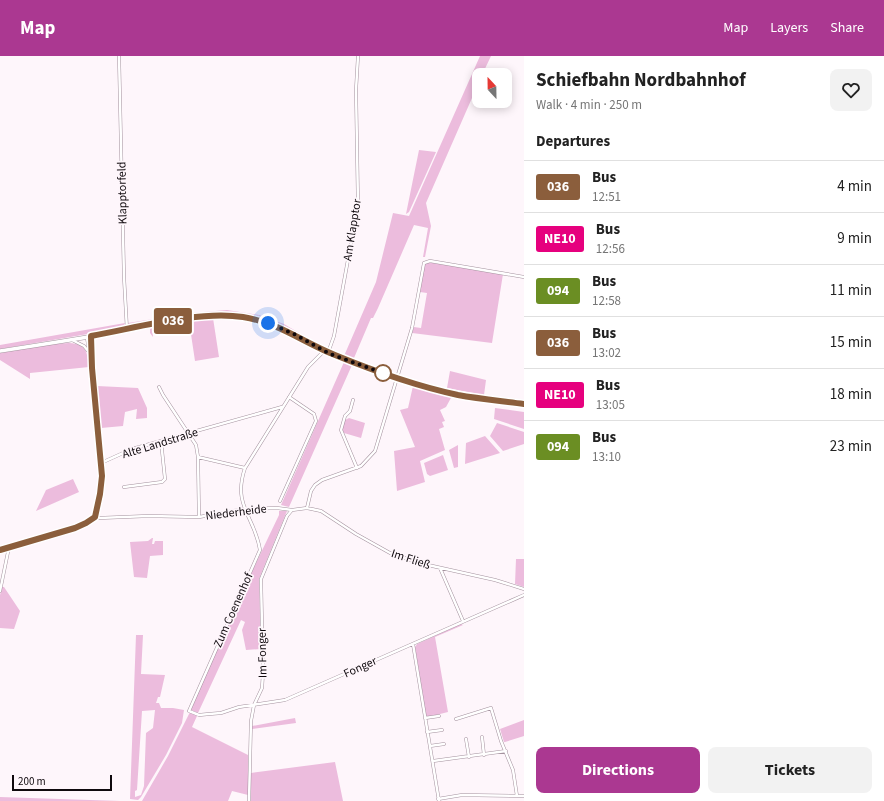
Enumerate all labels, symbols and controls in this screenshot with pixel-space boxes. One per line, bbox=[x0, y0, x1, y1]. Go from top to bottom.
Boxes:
text: Map bbox=[20, 15, 55, 42]
text: Map bbox=[723, 18, 748, 38]
text: Layers bbox=[770, 18, 808, 38]
text: Share bbox=[830, 18, 864, 38]
text: Schiefbahn Nordbahnhof bbox=[536, 67, 746, 94]
north arrow bbox=[472, 68, 512, 108]
map controls bbox=[472, 68, 512, 108]
button: heart bbox=[830, 69, 872, 111]
text: Walk · 4 min · 250 m bbox=[536, 96, 642, 114]
text: Departures bbox=[536, 131, 610, 152]
street label: Klapptorfeld bbox=[113, 161, 132, 225]
text: Bus bbox=[592, 167, 616, 188]
text: 4 min bbox=[837, 176, 872, 197]
text: 036 bbox=[547, 177, 569, 197]
text: 12:51 bbox=[592, 188, 621, 206]
street label: Am Klapptor bbox=[339, 197, 366, 262]
text: Bus bbox=[596, 219, 620, 240]
text: 9 min bbox=[837, 228, 872, 249]
text: NE10 bbox=[544, 229, 576, 249]
text: 12:56 bbox=[596, 240, 625, 258]
text: Bus bbox=[592, 271, 616, 292]
text: 11 min bbox=[830, 280, 872, 301]
text: 094 bbox=[547, 281, 569, 301]
text: 12:58 bbox=[592, 292, 621, 310]
line badge: 036 bbox=[150, 308, 196, 334]
text: 036 bbox=[162, 311, 184, 331]
your location bbox=[258, 313, 278, 333]
text: Bus bbox=[592, 323, 616, 344]
text: 15 min bbox=[830, 332, 872, 353]
text: 036 bbox=[547, 333, 569, 353]
text: 13:02 bbox=[592, 344, 621, 362]
unlabelled marker bbox=[374, 364, 392, 382]
text: Bus bbox=[596, 375, 620, 396]
text: 18 min bbox=[830, 384, 872, 405]
text: NE10 bbox=[544, 385, 576, 405]
text: 13:05 bbox=[596, 396, 625, 414]
street label: Alte Landstraße bbox=[120, 424, 200, 463]
text: Bus bbox=[592, 427, 616, 448]
text: 23 min bbox=[830, 436, 872, 457]
text: 094 bbox=[547, 437, 569, 457]
text: 13:10 bbox=[592, 448, 621, 466]
street label: Niederheide bbox=[205, 500, 268, 525]
street label: Im Fließ bbox=[389, 545, 433, 574]
street label: Zum Coenenhof bbox=[209, 570, 258, 650]
street label: Im Fonger bbox=[254, 627, 271, 678]
street label: Fonger bbox=[341, 652, 380, 682]
button: Directions bbox=[536, 747, 700, 793]
button: Tickets bbox=[708, 747, 872, 793]
scale bar bbox=[12, 773, 112, 792]
text: 200 m bbox=[18, 774, 46, 789]

